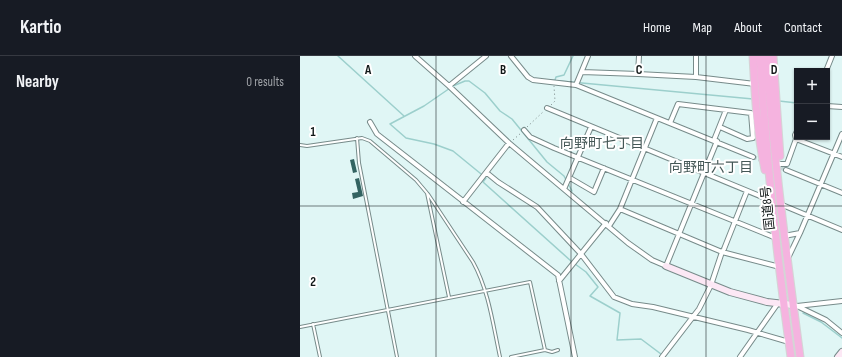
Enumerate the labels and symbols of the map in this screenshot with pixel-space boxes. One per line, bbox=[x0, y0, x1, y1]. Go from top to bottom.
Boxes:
text: A bbox=[364, 62, 372, 78]
text: B bbox=[500, 62, 506, 78]
text: C bbox=[636, 62, 643, 78]
text: D bbox=[771, 62, 778, 78]
text: 1 bbox=[310, 124, 316, 140]
district label: 向野町七丁目 bbox=[560, 135, 644, 152]
district label: 向野町六丁目 bbox=[669, 159, 753, 176]
street label: 国道8号 bbox=[758, 185, 778, 231]
text: 2 bbox=[310, 274, 316, 290]

